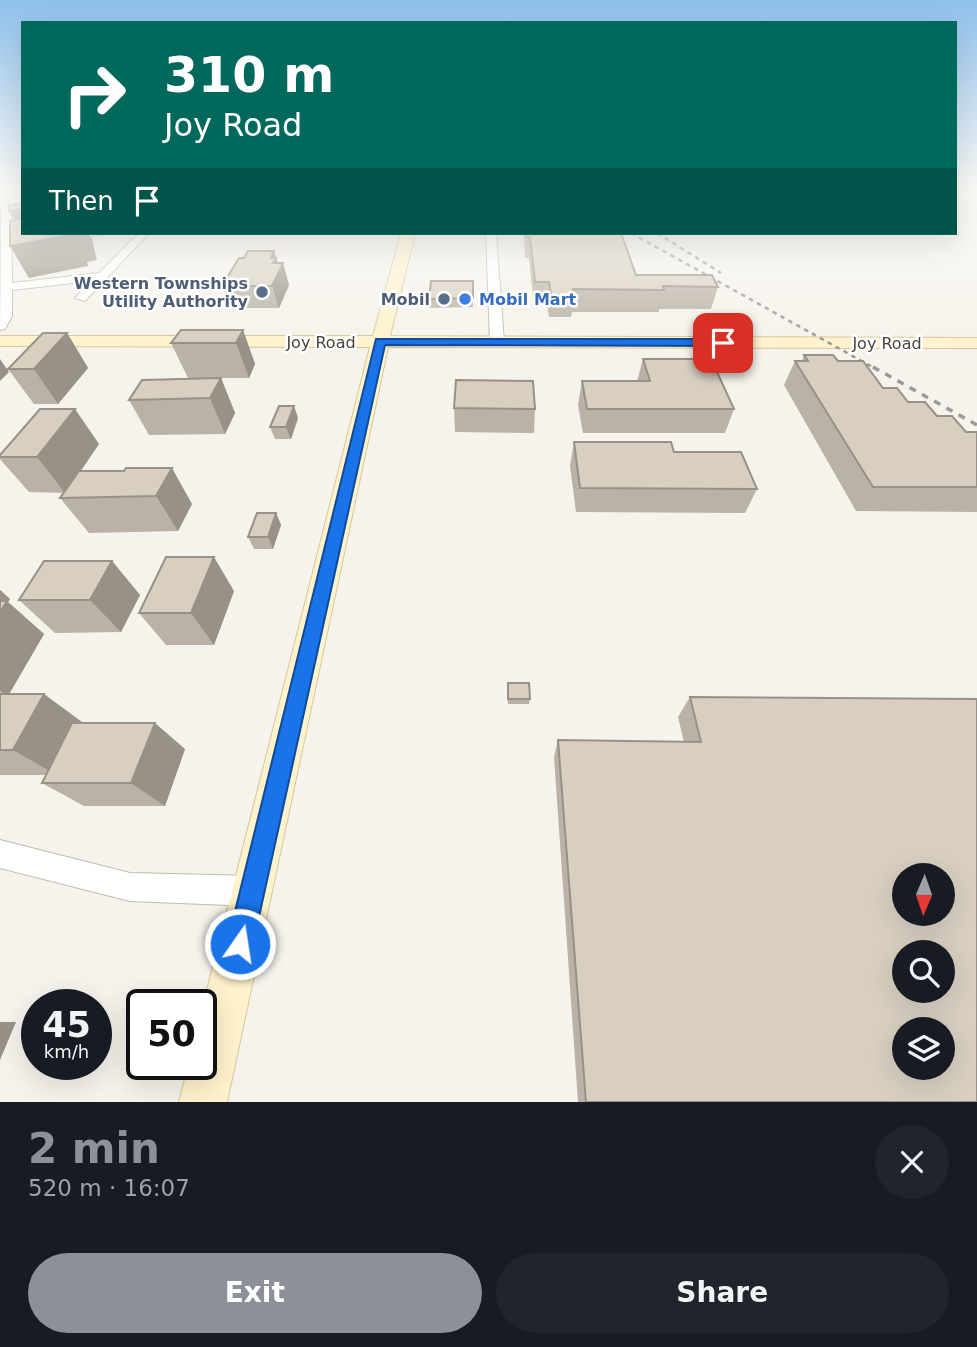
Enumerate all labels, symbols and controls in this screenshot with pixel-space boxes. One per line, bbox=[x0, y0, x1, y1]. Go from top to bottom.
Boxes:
text: 310 m bbox=[164, 47, 334, 104]
icon: right bbox=[49, 49, 140, 140]
text: Joy Road bbox=[164, 106, 302, 144]
icon: arrive bbox=[128, 182, 166, 220]
text: Then bbox=[49, 186, 114, 216]
place label: Western Townships Utility Authority bbox=[74, 274, 249, 311]
marker: Western Townships Utility Authority bbox=[254, 284, 270, 300]
place label: Mobil bbox=[381, 290, 430, 309]
place label: Mobil Mart bbox=[479, 290, 577, 309]
marker: Mobil bbox=[436, 291, 452, 307]
marker: Mobil Mart bbox=[457, 291, 473, 307]
pin bbox=[693, 313, 753, 373]
icon: arrive bbox=[704, 324, 742, 362]
street label: Joy Road bbox=[285, 333, 356, 352]
street label: Joy Road bbox=[851, 334, 922, 353]
north arrow bbox=[892, 863, 956, 926]
map controls bbox=[892, 863, 955, 1080]
position arrow bbox=[203, 907, 277, 981]
button: search bbox=[892, 940, 955, 1003]
speed limit sign: 50 bbox=[126, 989, 217, 1080]
text: 45 bbox=[42, 1005, 91, 1045]
button: layers bbox=[892, 1017, 955, 1080]
text: km/h bbox=[44, 1041, 89, 1062]
text: 2 min bbox=[28, 1124, 160, 1173]
button: close bbox=[875, 1125, 949, 1199]
text: 520 m · 16:07 bbox=[28, 1175, 190, 1201]
button: Exit bbox=[28, 1253, 482, 1333]
button: Share bbox=[496, 1253, 949, 1333]

